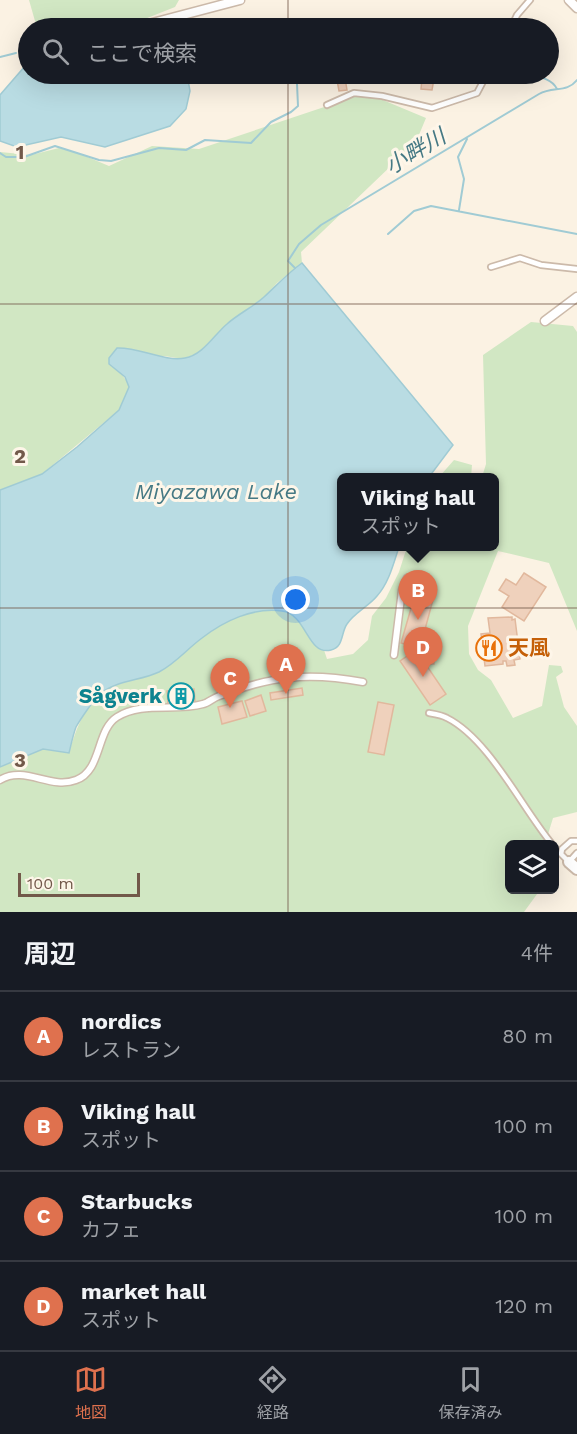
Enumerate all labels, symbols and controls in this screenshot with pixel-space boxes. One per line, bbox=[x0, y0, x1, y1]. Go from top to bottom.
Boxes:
search box bbox=[18, 18, 559, 84]
icon: search bbox=[39, 35, 72, 68]
text: ここで検索 bbox=[87, 41, 197, 66]
water label: 小畔川 bbox=[381, 123, 452, 179]
text: 1 bbox=[16, 140, 24, 164]
text: 2 bbox=[14, 444, 26, 468]
popup bbox=[337, 473, 499, 551]
water label: Miyazawa Lake bbox=[135, 479, 297, 504]
text: Viking hall bbox=[361, 485, 475, 510]
text: スポット bbox=[361, 514, 441, 538]
pin: B bbox=[398, 570, 438, 620]
your location bbox=[281, 585, 310, 614]
pin: D bbox=[404, 628, 442, 677]
restaurant icon: 天風 bbox=[474, 633, 504, 663]
place label: 天風 bbox=[508, 635, 550, 660]
pin: A bbox=[266, 644, 306, 694]
pin: C bbox=[210, 658, 250, 708]
building icon: Sågverk bbox=[166, 681, 196, 711]
place label: Sågverk bbox=[79, 683, 163, 708]
text: 3 bbox=[14, 748, 26, 772]
map controls bbox=[505, 840, 559, 894]
button: layers bbox=[505, 840, 559, 894]
scale bar bbox=[18, 870, 140, 898]
text: 100 m bbox=[27, 874, 74, 893]
text: 周辺 bbox=[24, 939, 76, 969]
text: 4件 bbox=[521, 941, 553, 965]
text: nordics bbox=[81, 1009, 162, 1034]
text: A bbox=[37, 1024, 50, 1048]
text: 80 m bbox=[502, 1024, 553, 1048]
text: レストラン bbox=[81, 1038, 181, 1062]
text: Viking hall bbox=[81, 1099, 196, 1124]
text: B bbox=[37, 1114, 50, 1138]
text: 100 m bbox=[494, 1114, 553, 1138]
text: スポット bbox=[81, 1128, 161, 1152]
text: Starbucks bbox=[81, 1189, 192, 1214]
text: C bbox=[37, 1204, 50, 1228]
text: 100 m bbox=[494, 1204, 553, 1228]
text: カフェ bbox=[81, 1218, 141, 1242]
text: market hall bbox=[81, 1279, 206, 1304]
text: D bbox=[36, 1294, 51, 1318]
text: 120 m bbox=[495, 1294, 553, 1318]
text: スポット bbox=[81, 1308, 161, 1332]
tab: 地図 bbox=[74, 1363, 107, 1423]
tab: 経路 bbox=[256, 1363, 289, 1423]
tab: 保存済み bbox=[438, 1363, 502, 1423]

